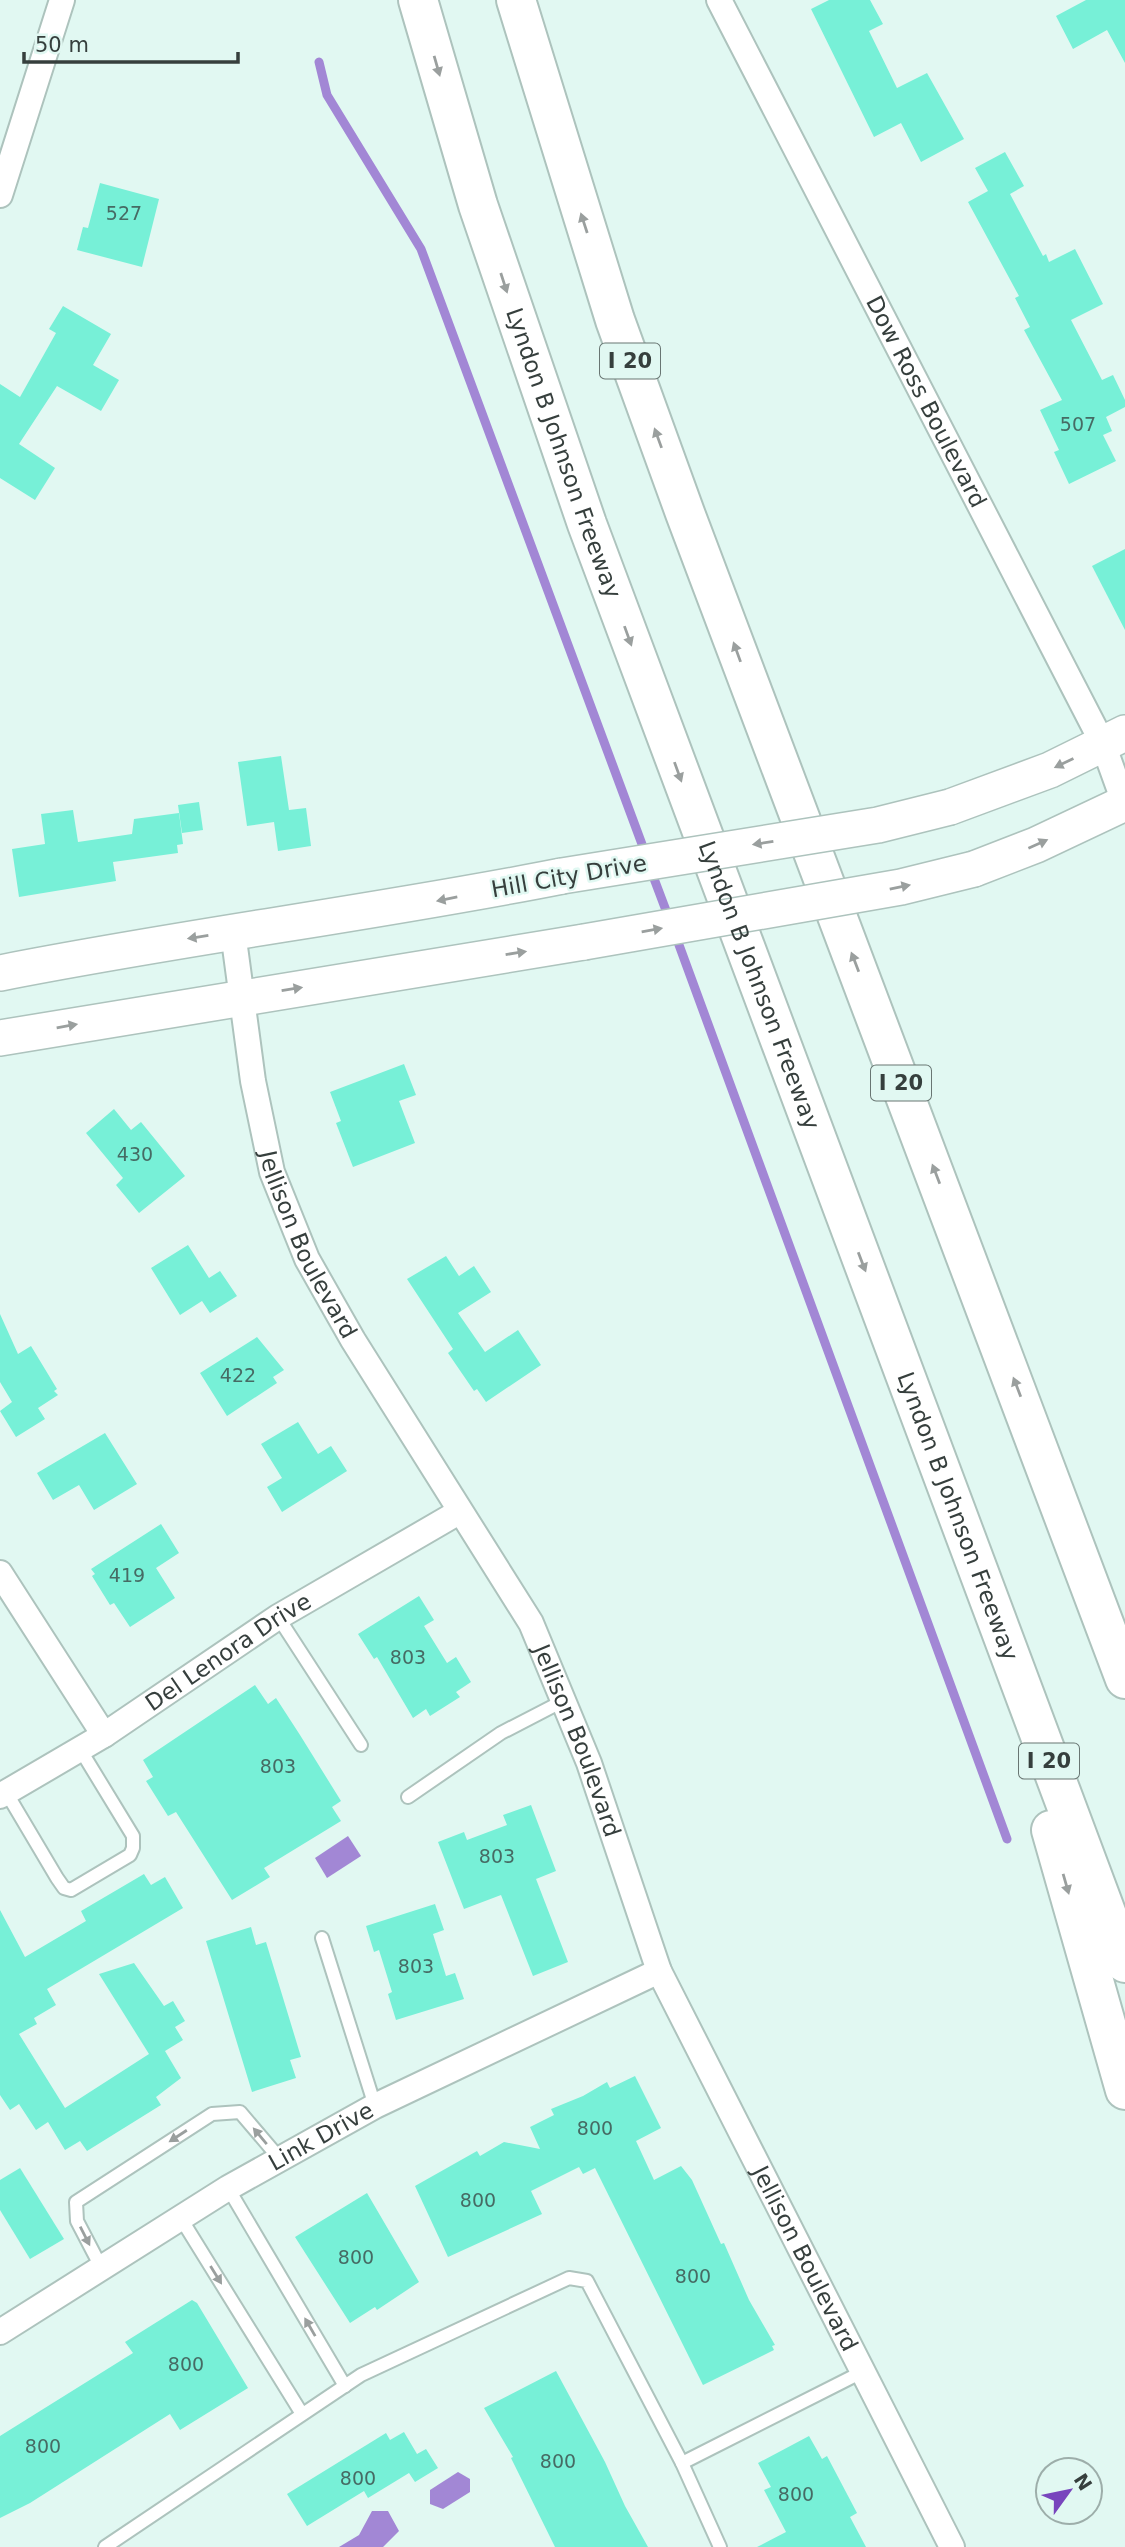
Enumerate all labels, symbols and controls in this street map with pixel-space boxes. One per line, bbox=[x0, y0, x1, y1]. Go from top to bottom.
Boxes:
scale bar bbox=[24, 21, 238, 65]
text: 50 m bbox=[35, 33, 89, 57]
one-way arrow bbox=[433, 55, 443, 76]
house number: 527 bbox=[106, 202, 142, 224]
one-way arrow bbox=[578, 213, 589, 234]
one-way arrow bbox=[499, 273, 510, 294]
street label: Dow Ross Boulevard bbox=[861, 291, 992, 512]
street label: Lyndon B Johnson Freeway bbox=[501, 304, 627, 602]
road number: I 20 bbox=[600, 344, 660, 378]
house number: 507 bbox=[1060, 413, 1096, 435]
one-way arrow bbox=[652, 428, 663, 449]
one-way arrow bbox=[623, 626, 634, 647]
one-way arrow bbox=[731, 641, 742, 662]
one-way arrow bbox=[1054, 758, 1074, 769]
one-way arrow bbox=[673, 761, 684, 782]
street label: Lyndon B Johnson Freeway bbox=[694, 837, 825, 1133]
one-way arrow bbox=[752, 838, 774, 849]
one-way arrow bbox=[1028, 838, 1048, 850]
street label: Hill City Drive bbox=[489, 850, 649, 902]
one-way arrow bbox=[889, 882, 911, 893]
one-way arrow bbox=[436, 893, 458, 904]
one-way arrow bbox=[641, 924, 663, 935]
one-way arrow bbox=[187, 932, 209, 943]
one-way arrow bbox=[505, 947, 527, 958]
one-way arrow bbox=[849, 951, 860, 972]
one-way arrow bbox=[281, 983, 303, 994]
one-way arrow bbox=[56, 1020, 78, 1031]
road number: I 20 bbox=[871, 1066, 931, 1100]
house number: 430 bbox=[117, 1143, 153, 1165]
street label: Jellison Boulevard bbox=[254, 1146, 362, 1343]
one-way arrow bbox=[930, 1163, 941, 1184]
one-way arrow bbox=[856, 1252, 867, 1273]
house number: 422 bbox=[220, 1364, 256, 1386]
street label: Lyndon B Johnson Freeway bbox=[892, 1368, 1024, 1664]
one-way arrow bbox=[1011, 1376, 1022, 1397]
house number: 419 bbox=[109, 1564, 145, 1586]
street label: Del Lenora Drive bbox=[140, 1588, 315, 1716]
street label: Jellison Boulevard bbox=[527, 1639, 626, 1840]
house number: 803 bbox=[390, 1646, 426, 1668]
road number: I 20 bbox=[1019, 1744, 1079, 1778]
house number: 803 bbox=[260, 1755, 296, 1777]
house number: 803 bbox=[479, 1845, 515, 1867]
one-way arrow bbox=[1062, 1873, 1072, 1894]
house number: 803 bbox=[398, 1955, 434, 1977]
street label: Link Drive bbox=[264, 2097, 378, 2176]
house number: 800 bbox=[577, 2117, 613, 2139]
one-way arrow bbox=[253, 2127, 268, 2144]
one-way arrow bbox=[169, 2129, 187, 2143]
street label: Jellison Boulevard bbox=[746, 2160, 863, 2355]
house number: 800 bbox=[460, 2189, 496, 2211]
one-way arrow bbox=[80, 2226, 91, 2246]
house number: 800 bbox=[338, 2246, 374, 2268]
house number: 800 bbox=[675, 2265, 711, 2287]
one-way arrow bbox=[210, 2266, 223, 2285]
one-way arrow bbox=[304, 2318, 316, 2337]
house number: 800 bbox=[168, 2353, 204, 2375]
house number: 800 bbox=[25, 2435, 61, 2457]
house number: 800 bbox=[540, 2450, 576, 2472]
north arrow bbox=[1034, 2456, 1104, 2526]
house number: 800 bbox=[340, 2467, 376, 2489]
text: N bbox=[1070, 2469, 1097, 2494]
house number: 800 bbox=[778, 2483, 814, 2505]

